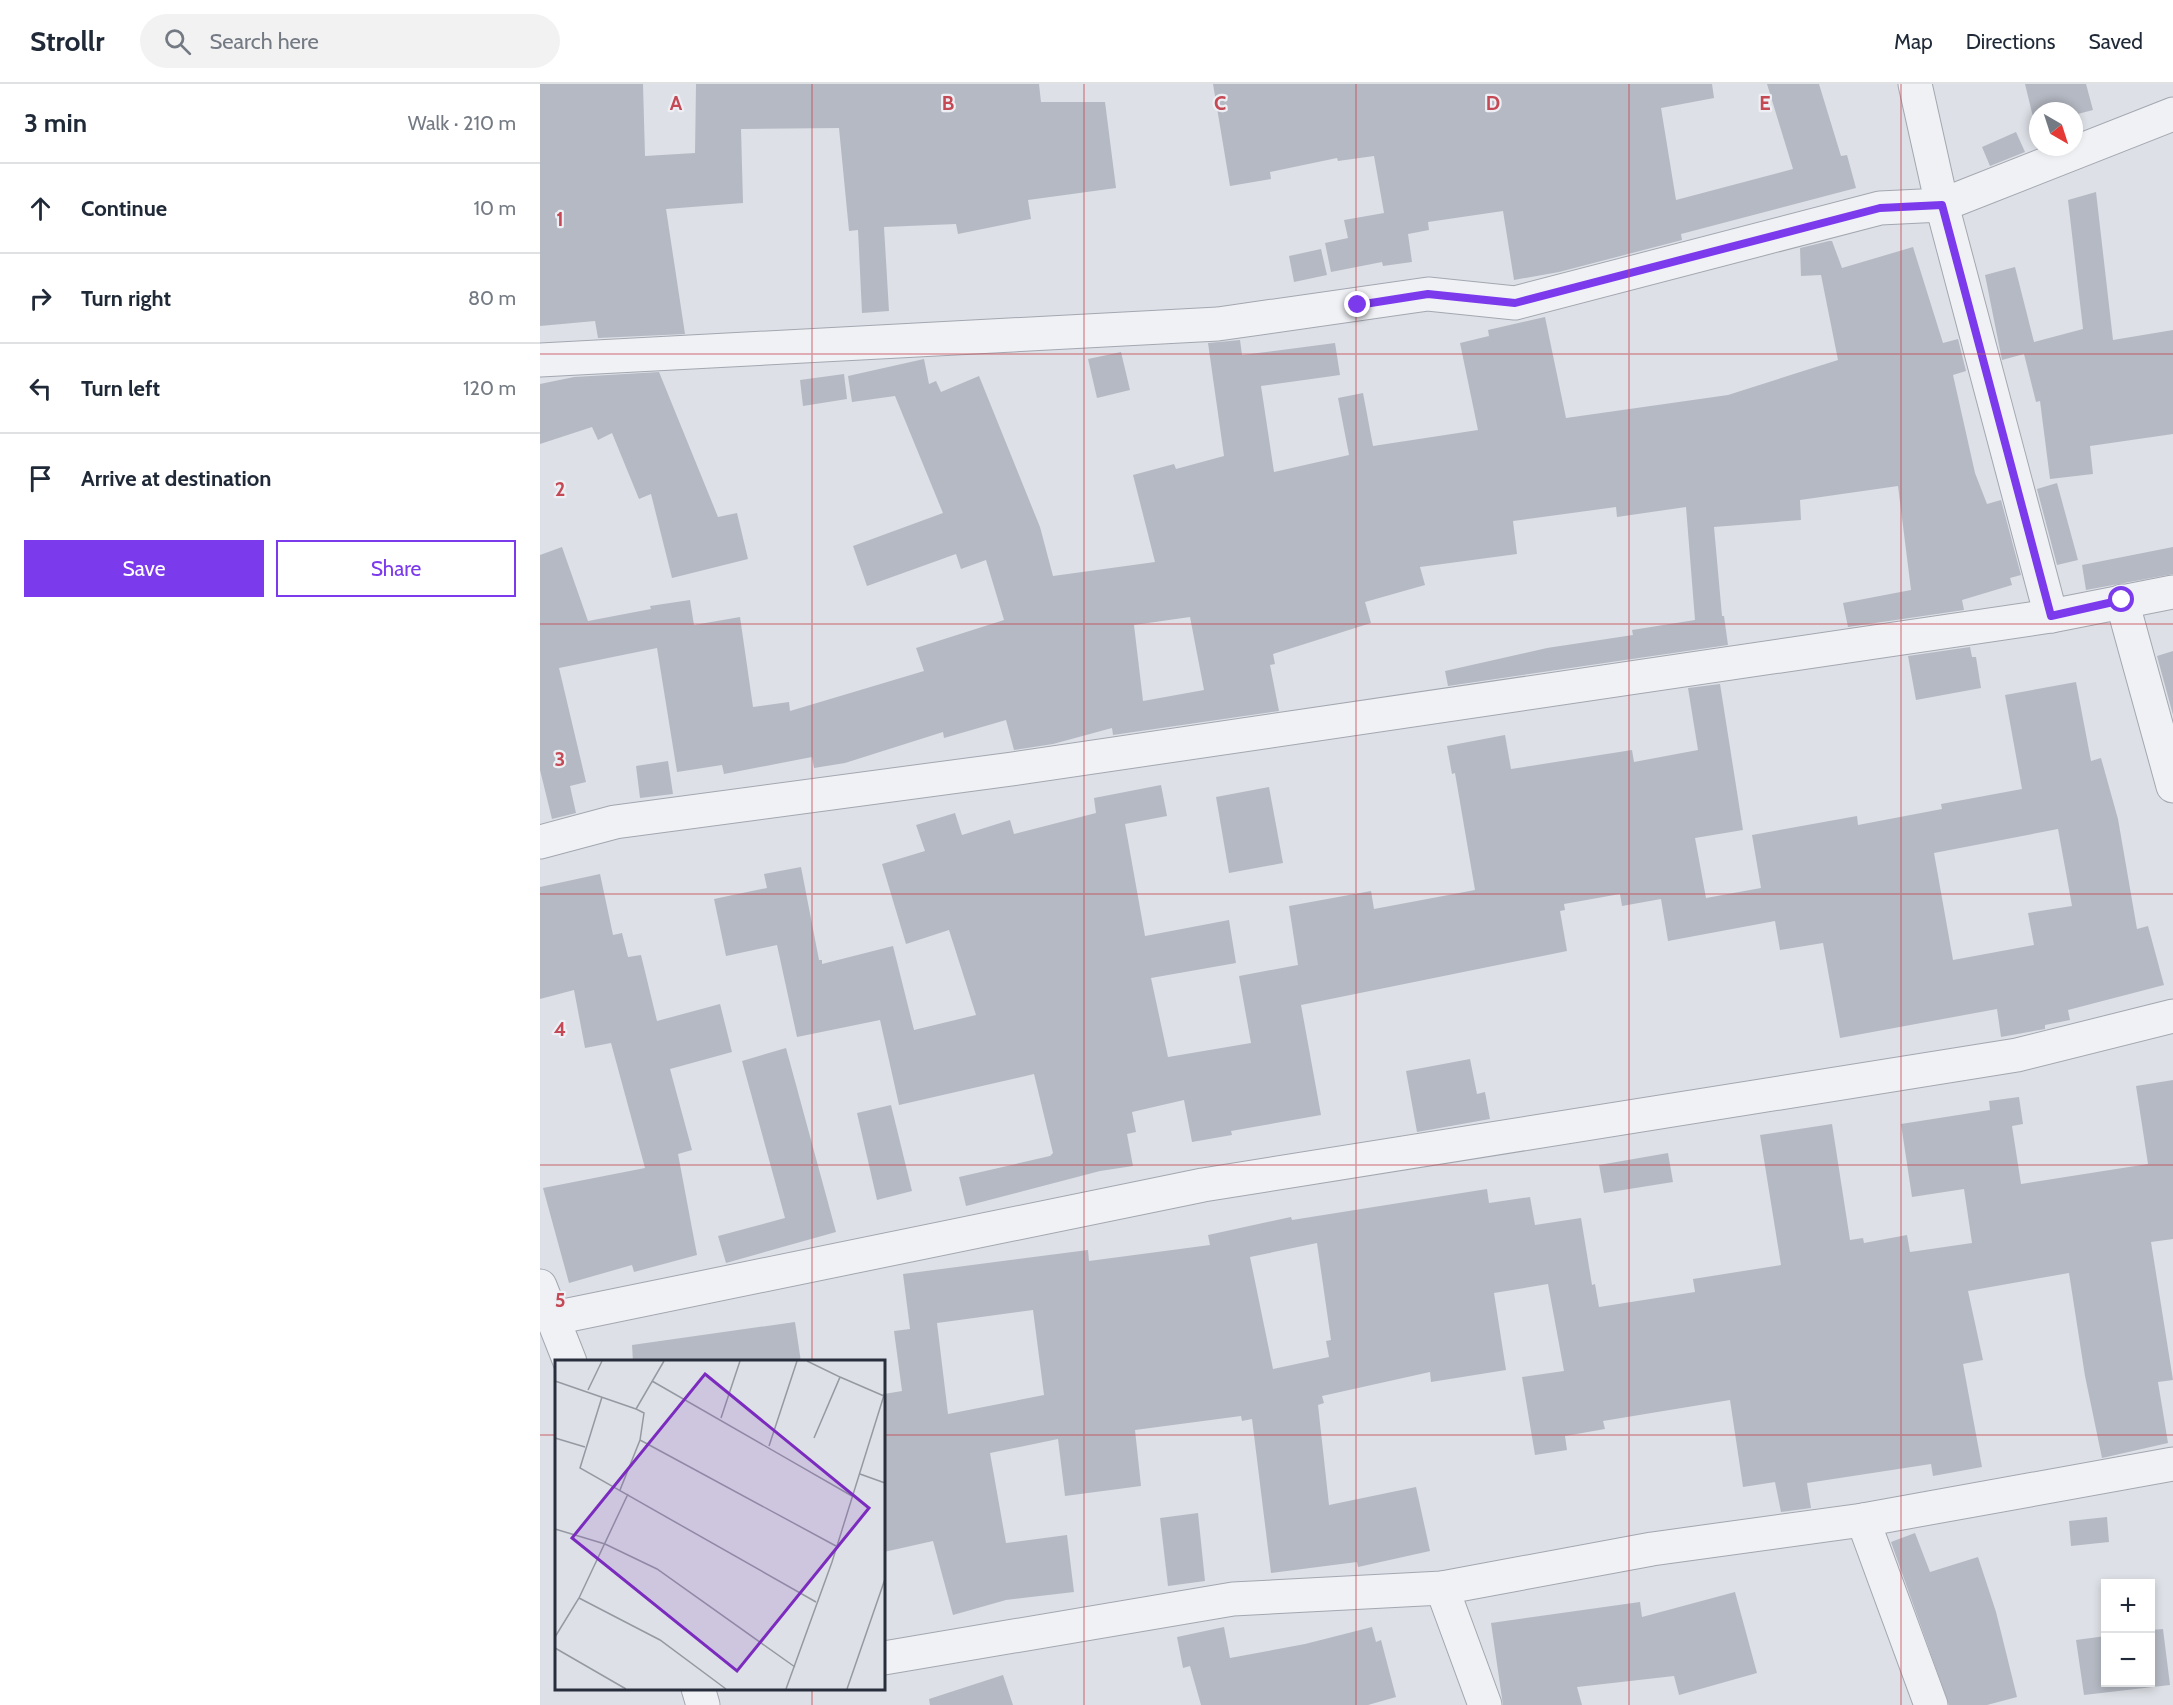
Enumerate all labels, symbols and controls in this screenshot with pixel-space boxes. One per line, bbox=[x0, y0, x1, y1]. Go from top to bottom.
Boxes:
search box bbox=[140, 14, 560, 68]
text: Strollr bbox=[30, 24, 104, 58]
icon: search bbox=[161, 25, 194, 58]
text: Search here bbox=[209, 28, 319, 55]
text: Map bbox=[1894, 29, 1933, 54]
text: Directions bbox=[1966, 29, 2055, 54]
text: Saved bbox=[2088, 29, 2143, 54]
text: A bbox=[670, 91, 683, 115]
text: B bbox=[942, 91, 954, 115]
text: C bbox=[1214, 91, 1226, 115]
text: D bbox=[1486, 91, 1500, 115]
text: E bbox=[1759, 91, 1771, 115]
north arrow bbox=[2029, 102, 2083, 156]
text: 3 min bbox=[24, 107, 87, 139]
text: Walk · 210 m bbox=[408, 111, 516, 135]
icon: ahead bbox=[24, 192, 57, 225]
text: Continue bbox=[81, 195, 167, 222]
text: 10 m bbox=[473, 196, 516, 220]
text: 1 bbox=[556, 207, 564, 231]
icon: right bbox=[24, 282, 57, 315]
text: Turn right bbox=[81, 285, 171, 312]
text: 80 m bbox=[468, 286, 516, 310]
route end bbox=[1344, 291, 1370, 317]
icon: left bbox=[24, 372, 57, 405]
text: Turn left bbox=[81, 375, 160, 402]
text: 120 m bbox=[463, 376, 516, 400]
icon: arrive bbox=[24, 462, 57, 495]
text: Arrive at destination bbox=[81, 465, 271, 492]
text: 2 bbox=[555, 477, 565, 501]
button: Save bbox=[24, 540, 264, 597]
button: Share bbox=[276, 540, 516, 597]
route start bbox=[2108, 586, 2134, 612]
text: 3 bbox=[555, 747, 565, 771]
text: 4 bbox=[554, 1017, 566, 1041]
text: 5 bbox=[555, 1288, 565, 1312]
inset map bbox=[555, 1360, 885, 1690]
map controls bbox=[2101, 1579, 2155, 1687]
button: + bbox=[2101, 1579, 2155, 1633]
button: − bbox=[2101, 1633, 2155, 1687]

